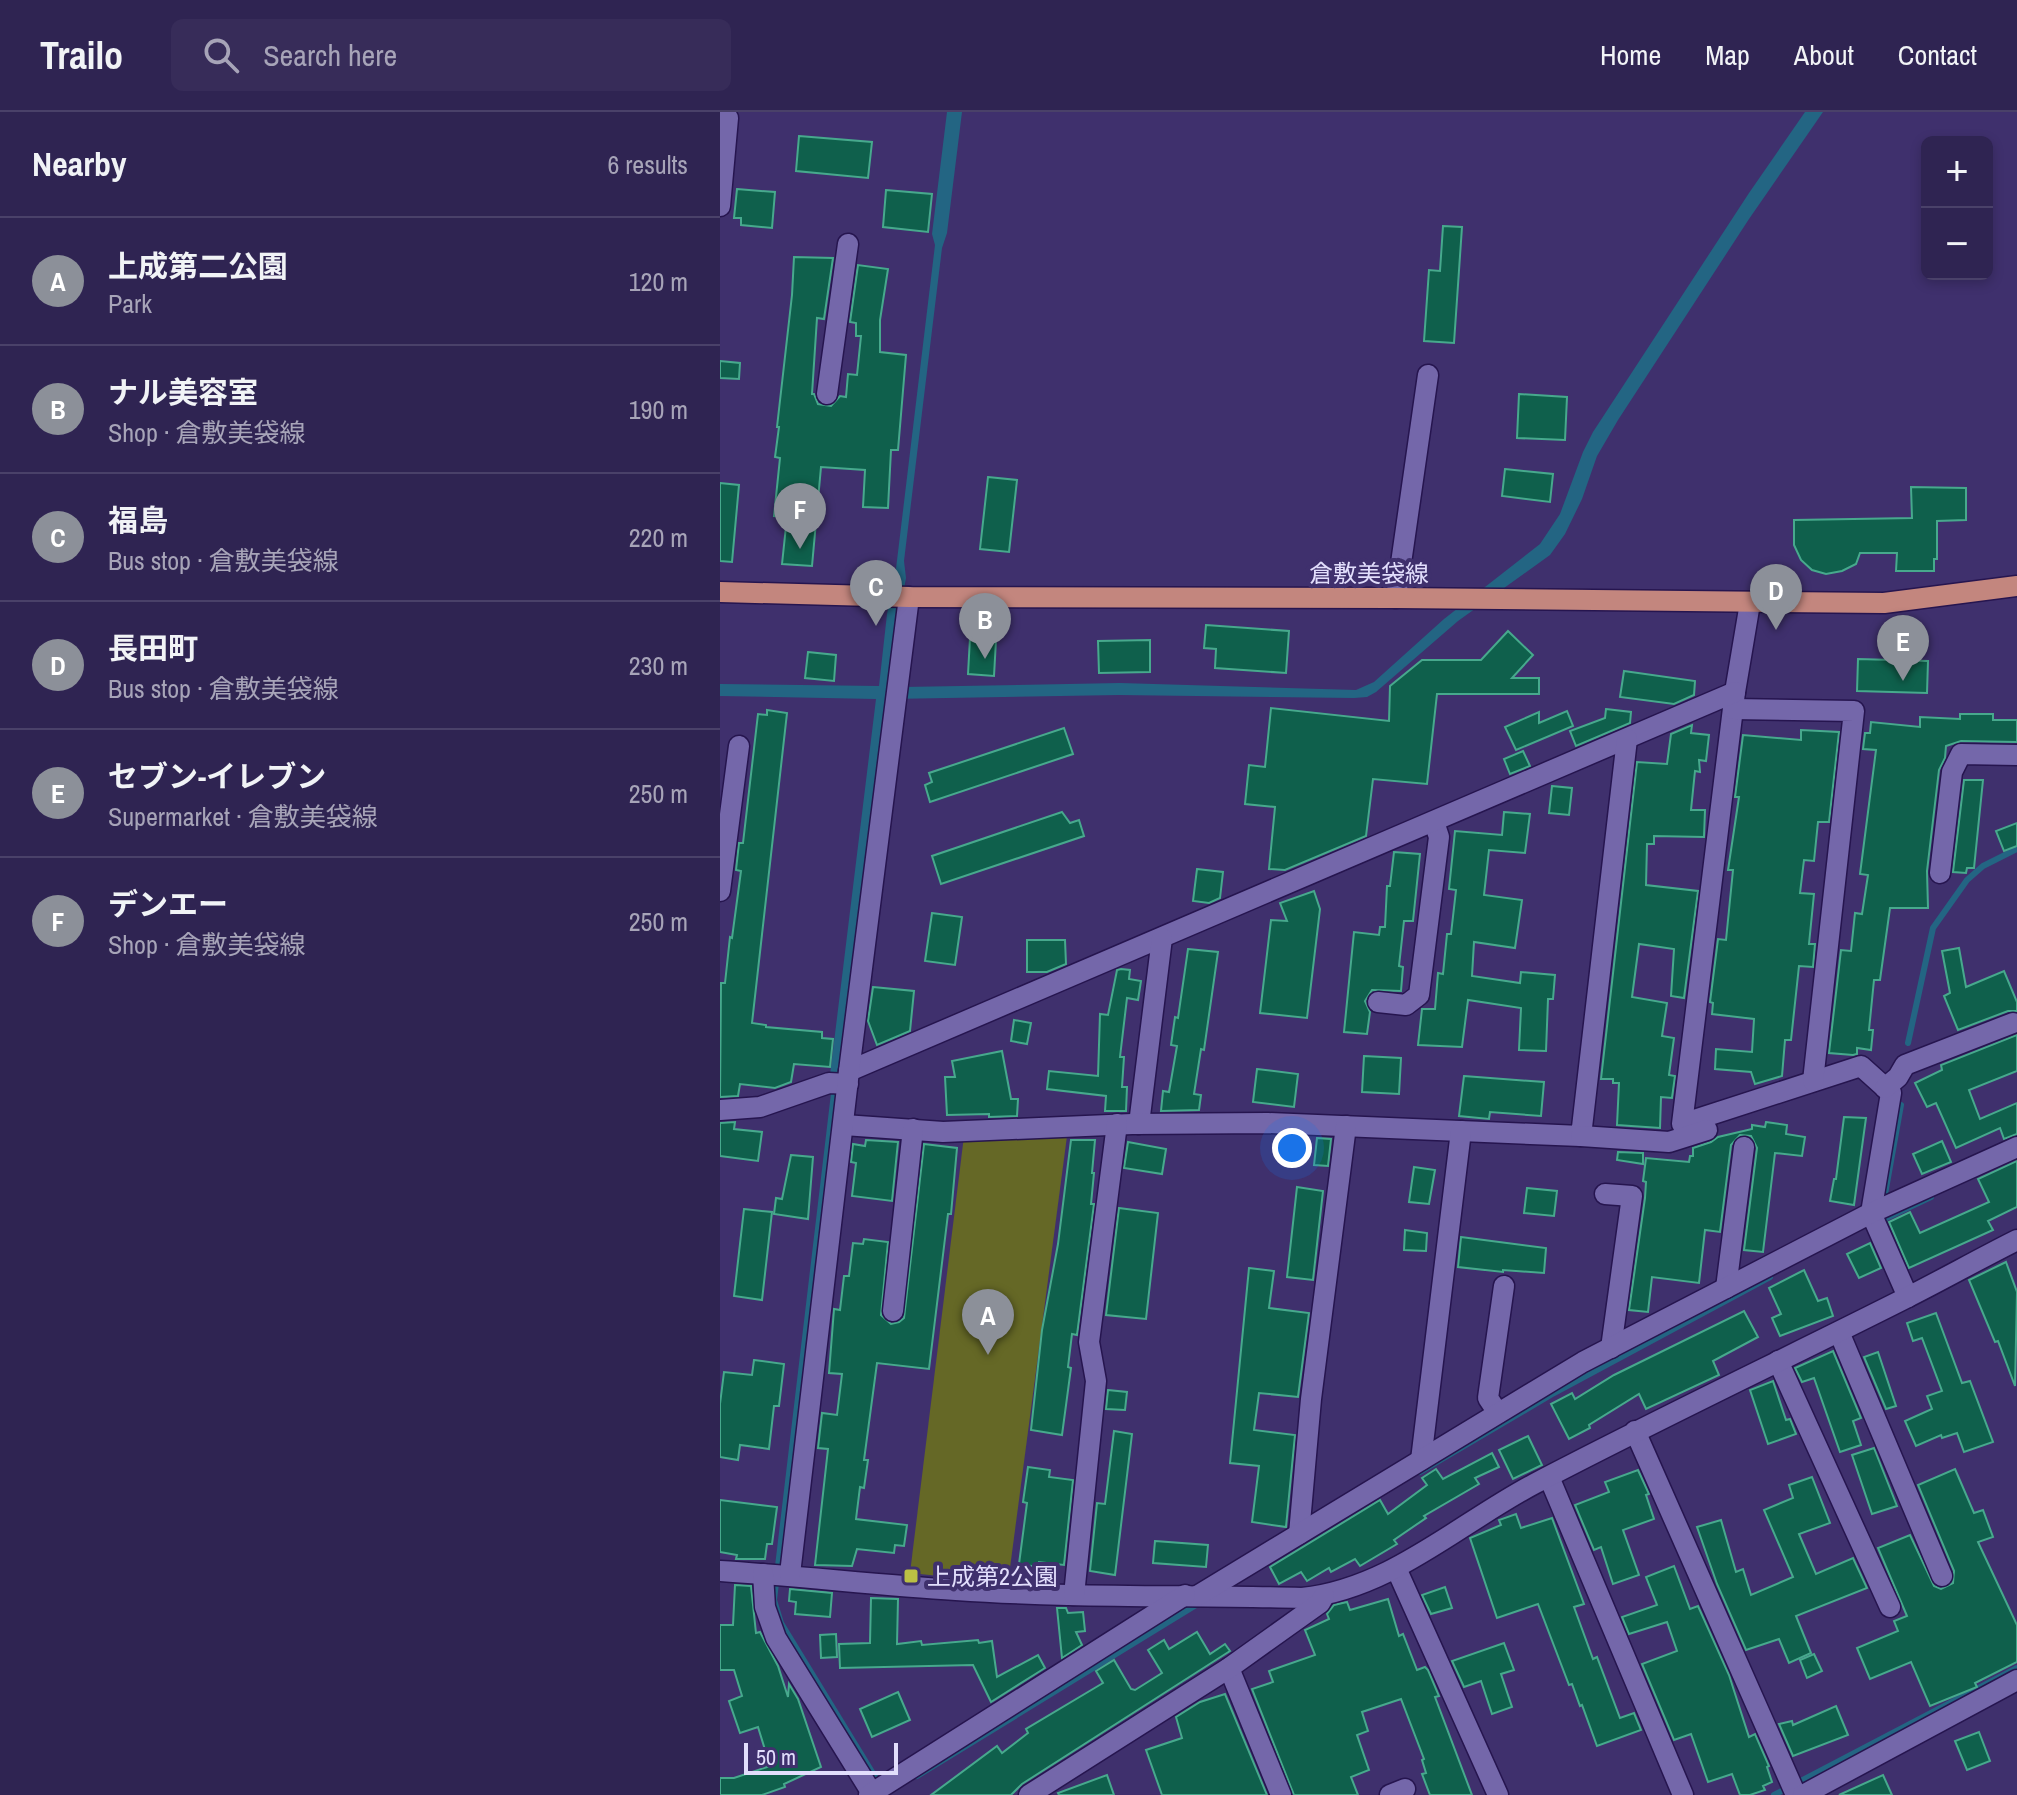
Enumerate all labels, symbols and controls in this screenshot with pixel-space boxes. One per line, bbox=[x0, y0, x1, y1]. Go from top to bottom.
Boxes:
search box bbox=[171, 19, 731, 91]
text: Trailo bbox=[40, 30, 123, 81]
icon: search bbox=[199, 33, 243, 77]
text: Search here bbox=[263, 35, 397, 75]
text: Home bbox=[1600, 36, 1661, 74]
text: Map bbox=[1705, 36, 1750, 74]
text: About bbox=[1794, 36, 1854, 74]
text: Contact bbox=[1898, 36, 1977, 74]
map controls bbox=[1921, 136, 1993, 280]
button: + bbox=[1921, 136, 1993, 208]
text: Nearby bbox=[32, 141, 127, 187]
text: 6 results bbox=[607, 147, 688, 182]
button: − bbox=[1921, 208, 1993, 280]
text: 上成第二公園 bbox=[108, 246, 288, 286]
text: A bbox=[50, 264, 66, 299]
text: 120 m bbox=[629, 264, 688, 299]
text: Park bbox=[108, 286, 152, 321]
text: ナル美容室 bbox=[108, 372, 258, 412]
text: B bbox=[50, 392, 66, 427]
text: 190 m bbox=[629, 392, 688, 427]
text: Shop · 倉敷美袋線 bbox=[108, 415, 306, 450]
pin: F bbox=[774, 483, 826, 549]
text: 福島 bbox=[108, 500, 168, 540]
text: C bbox=[50, 520, 66, 555]
text: 220 m bbox=[629, 520, 688, 555]
text: Bus stop · 倉敷美袋線 bbox=[108, 543, 339, 578]
street label: 倉敷美袋線 bbox=[1309, 557, 1429, 589]
pin: C bbox=[850, 560, 902, 626]
pin: D bbox=[1750, 564, 1802, 630]
pin: B bbox=[959, 593, 1011, 659]
pin: E bbox=[1877, 615, 1929, 681]
text: 長田町 bbox=[108, 628, 198, 668]
text: D bbox=[50, 648, 66, 683]
text: 230 m bbox=[629, 648, 688, 683]
text: Bus stop · 倉敷美袋線 bbox=[108, 671, 339, 706]
text: セブン-イレブン bbox=[108, 756, 326, 796]
text: E bbox=[51, 776, 65, 811]
text: 250 m bbox=[629, 776, 688, 811]
text: Supermarket · 倉敷美袋線 bbox=[108, 799, 378, 834]
text: デンエー bbox=[108, 884, 228, 924]
text: F bbox=[51, 904, 65, 939]
text: 250 m bbox=[629, 904, 688, 939]
text: Shop · 倉敷美袋線 bbox=[108, 927, 306, 962]
your location bbox=[1272, 1128, 1312, 1168]
pin: A bbox=[962, 1289, 1014, 1355]
place label: 上成第2公園 bbox=[927, 1560, 1058, 1592]
marker: 上成第2公園 bbox=[902, 1567, 920, 1585]
scale bar bbox=[744, 1739, 898, 1775]
text: 50 m bbox=[756, 1742, 796, 1772]

